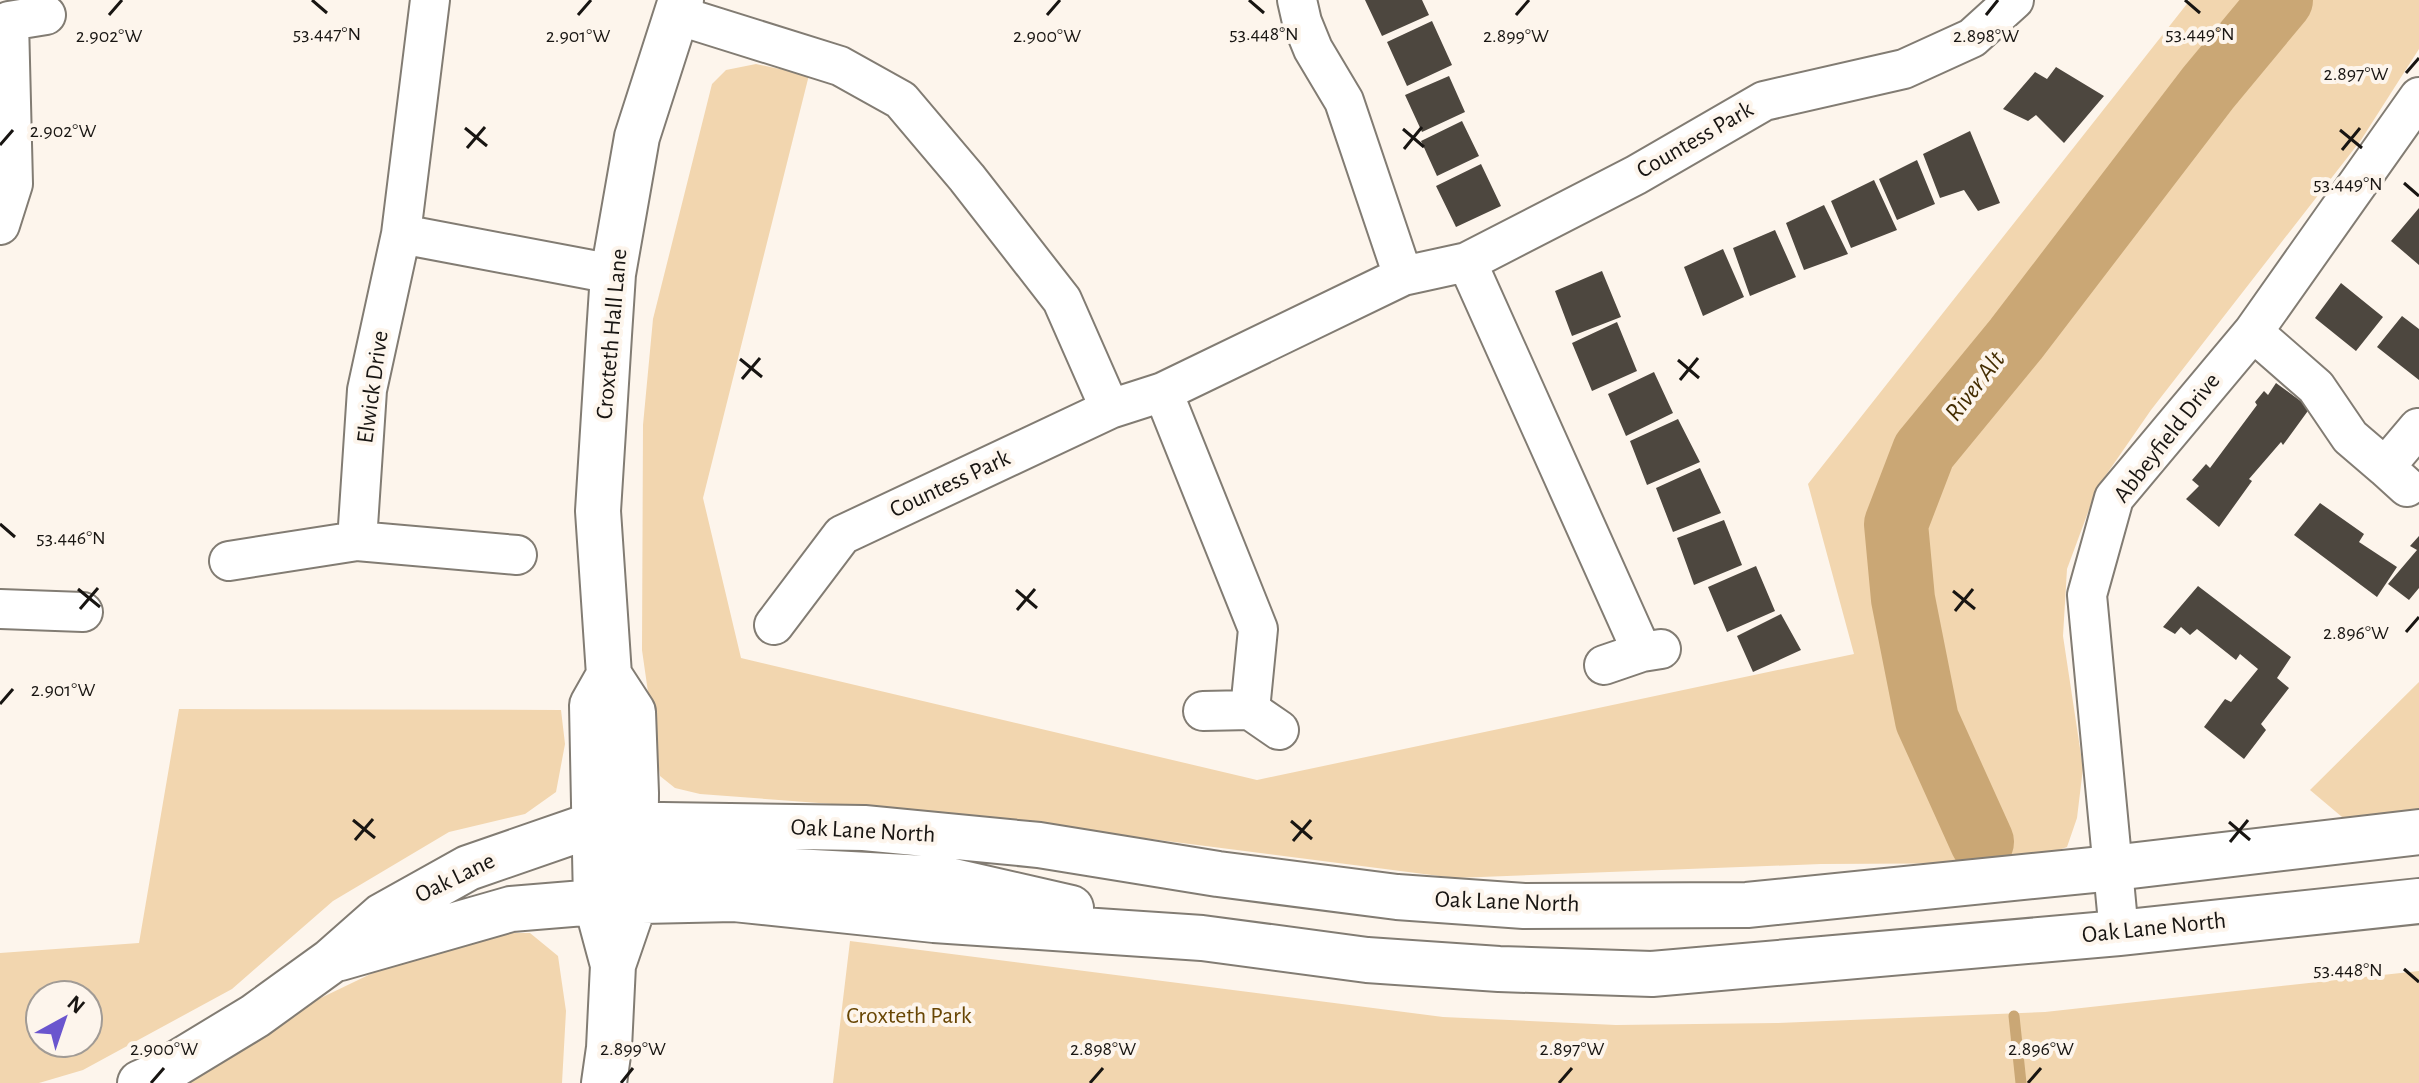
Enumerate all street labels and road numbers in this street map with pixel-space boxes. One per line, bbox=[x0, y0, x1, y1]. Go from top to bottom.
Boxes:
street label: Countess Park bbox=[1633, 97, 1757, 183]
street label: Croxteth Hall Lane bbox=[593, 248, 631, 420]
street label: Elwick Drive bbox=[353, 329, 393, 445]
street label: Abbeyfield Drive bbox=[2109, 369, 2225, 507]
street label: Countess Park bbox=[886, 446, 1014, 522]
street label: Oak Lane North bbox=[790, 815, 936, 847]
street label: Oak Lane bbox=[411, 848, 499, 908]
street label: Oak Lane North bbox=[1434, 887, 1580, 917]
street label: Oak Lane North bbox=[2081, 908, 2227, 948]

